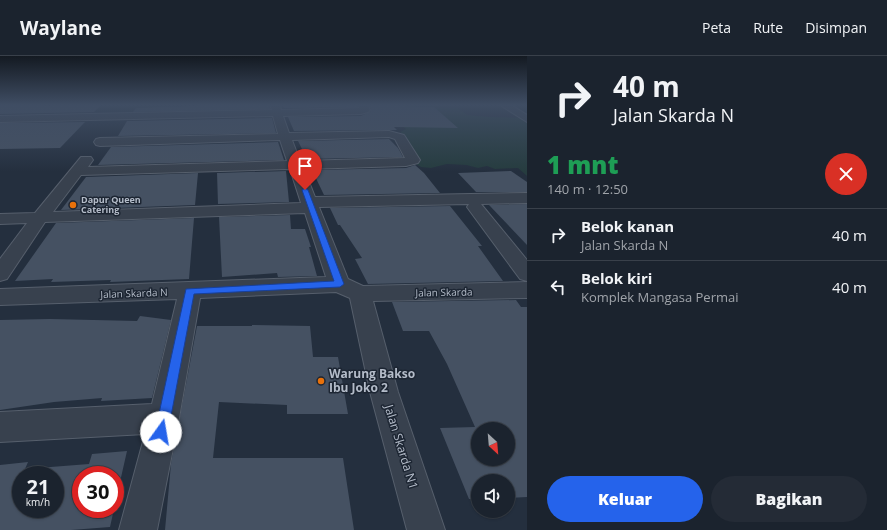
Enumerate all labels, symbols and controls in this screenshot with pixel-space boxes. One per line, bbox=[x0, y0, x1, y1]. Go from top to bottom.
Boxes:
text: Waylane bbox=[20, 15, 102, 41]
text: Peta bbox=[702, 18, 731, 37]
text: Rute bbox=[753, 18, 783, 37]
text: Disimpan bbox=[805, 18, 867, 37]
text: 40 m bbox=[613, 67, 680, 105]
icon: right bbox=[547, 72, 599, 124]
text: Jalan Skarda N bbox=[613, 103, 734, 127]
text: 1 mnt bbox=[547, 148, 618, 181]
pin bbox=[288, 149, 322, 190]
button: close bbox=[825, 153, 867, 195]
icon: arrive bbox=[294, 155, 316, 177]
text: 140 m · 12:50 bbox=[547, 180, 628, 198]
place label: Dapur Queen Catering bbox=[81, 193, 141, 216]
marker: Dapur Queen Catering bbox=[68, 200, 78, 210]
text: Belok kanan bbox=[581, 216, 674, 236]
icon: right bbox=[547, 224, 569, 246]
text: 40 m bbox=[832, 225, 867, 245]
text: Jalan Skarda N bbox=[581, 236, 668, 254]
text: Belok kiri bbox=[581, 268, 652, 288]
icon: left bbox=[547, 276, 569, 298]
text: 40 m bbox=[832, 277, 867, 297]
street label: Jalan Skarda N bbox=[99, 285, 168, 301]
street label: Jalan Skarda bbox=[414, 285, 473, 300]
text: Komplek Mangasa Permai bbox=[581, 288, 739, 306]
place label: Warung Bakso Ibu Joko 2 bbox=[329, 365, 415, 396]
marker: Warung Bakso Ibu Joko 2 bbox=[316, 376, 326, 386]
street label: Jalan Skarda N1 bbox=[380, 402, 422, 491]
position arrow bbox=[140, 411, 182, 453]
north arrow bbox=[471, 422, 515, 466]
map controls bbox=[471, 422, 515, 518]
speed limit sign: 30 bbox=[72, 466, 124, 518]
text: 21 bbox=[27, 473, 49, 500]
button: sound bbox=[471, 474, 515, 518]
button: Keluar bbox=[547, 476, 703, 522]
button: Bagikan bbox=[711, 476, 867, 522]
text: km/h bbox=[26, 495, 50, 509]

